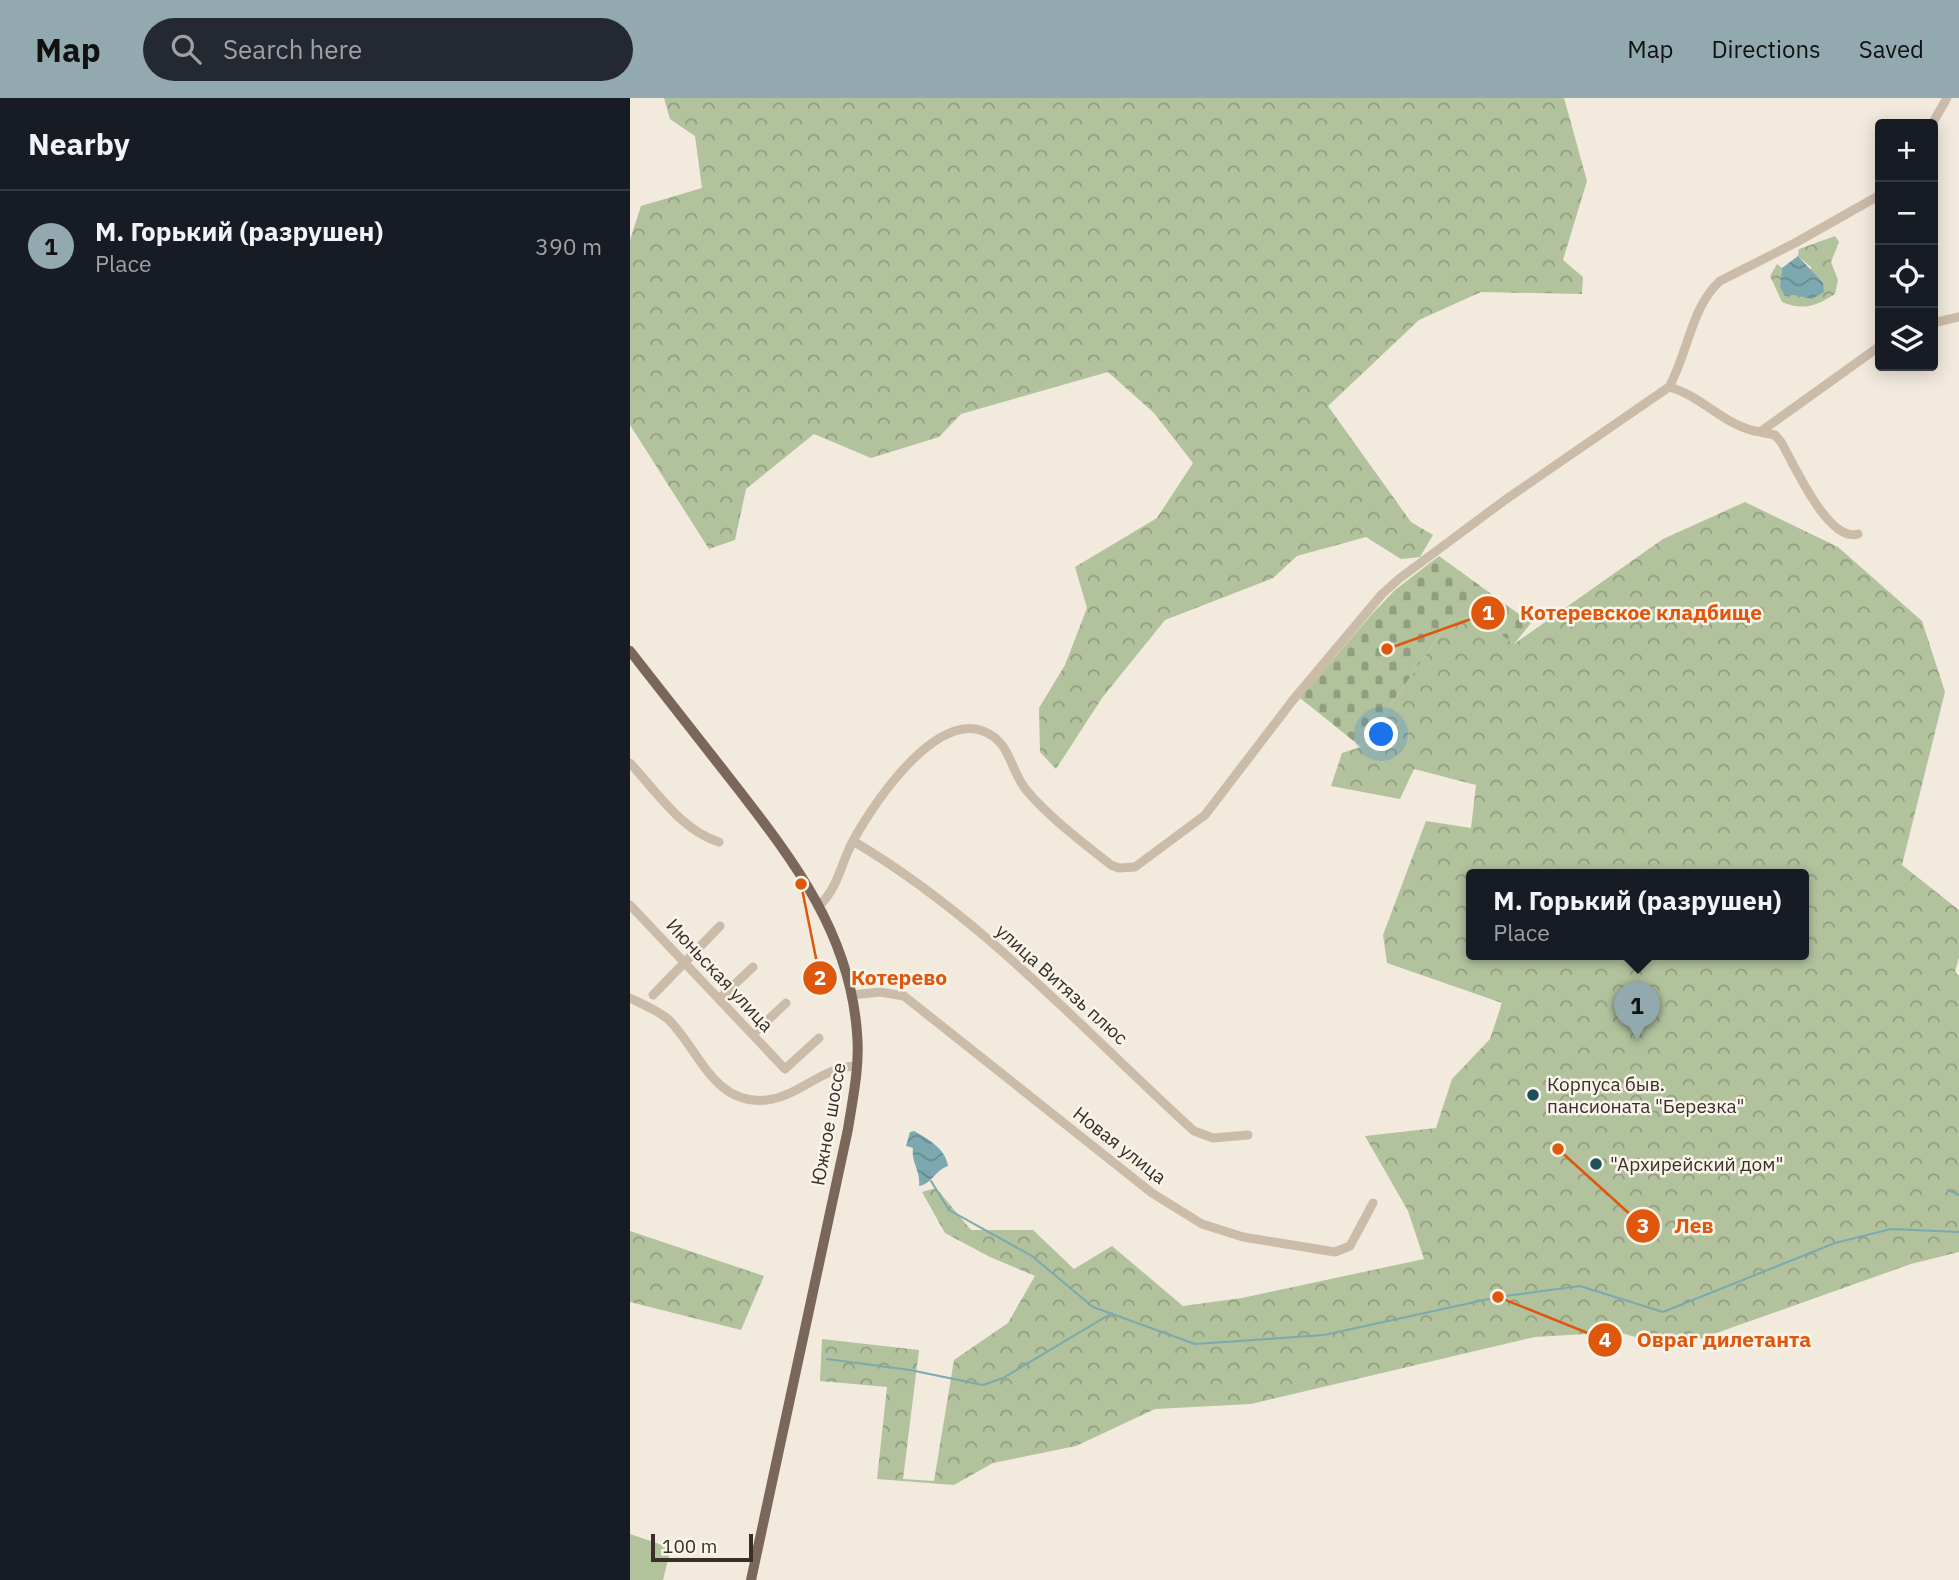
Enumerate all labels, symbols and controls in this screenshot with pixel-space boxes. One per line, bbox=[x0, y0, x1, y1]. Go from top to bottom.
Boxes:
search box bbox=[143, 18, 633, 81]
text: Map bbox=[35, 28, 101, 71]
icon: search bbox=[167, 30, 205, 68]
text: Search here bbox=[223, 32, 362, 66]
text: Map bbox=[1627, 33, 1673, 65]
text: Directions bbox=[1711, 33, 1821, 65]
text: Saved bbox=[1859, 33, 1924, 65]
map controls bbox=[1875, 119, 1938, 371]
button: + bbox=[1875, 119, 1938, 182]
text: Nearby bbox=[28, 124, 130, 163]
button: − bbox=[1875, 182, 1938, 245]
text: М. Горький (разрушен) bbox=[95, 214, 383, 248]
text: 1 bbox=[44, 231, 58, 261]
text: 390 m bbox=[535, 231, 602, 261]
button: locate bbox=[1875, 245, 1938, 308]
text: Place bbox=[95, 248, 152, 278]
button: layers bbox=[1875, 308, 1938, 371]
callout: Котеревское кладбище bbox=[1471, 592, 1776, 634]
text: 1 bbox=[1482, 598, 1495, 626]
text: Котеревское кладбище bbox=[1520, 598, 1762, 626]
your location bbox=[1364, 717, 1398, 751]
popup bbox=[1466, 869, 1809, 960]
text: М. Горький (разрушен) bbox=[1493, 883, 1782, 917]
street label: Июньская улица bbox=[661, 913, 779, 1037]
text: Place bbox=[1493, 917, 1550, 947]
street label: улица Витязь плюс bbox=[991, 918, 1133, 1050]
callout: Котерево bbox=[802, 957, 961, 999]
text: 2 bbox=[814, 963, 826, 991]
text: Котерево bbox=[851, 963, 947, 991]
pin: 1 bbox=[1614, 982, 1660, 1040]
street label: Южное шоссе bbox=[805, 1061, 851, 1187]
place label: Корпуса быв. пансионата "Березка" bbox=[1547, 1072, 1744, 1118]
marker: Корпуса быв. пансионата "Березка" bbox=[1525, 1087, 1541, 1103]
street label: Новая улица bbox=[1068, 1101, 1172, 1189]
place label: "Архирейский дом" bbox=[1610, 1152, 1783, 1176]
marker: "Архирейский дом" bbox=[1588, 1156, 1604, 1172]
callout: Лев bbox=[1625, 1205, 1728, 1247]
text: 3 bbox=[1637, 1211, 1649, 1239]
text: Лев bbox=[1674, 1211, 1714, 1239]
callout: Овраг дилетанта bbox=[1588, 1319, 1825, 1361]
text: 4 bbox=[1599, 1325, 1611, 1353]
text: Овраг дилетанта bbox=[1637, 1325, 1811, 1353]
scale bar bbox=[651, 1531, 752, 1563]
text: 100 m bbox=[662, 1534, 717, 1558]

